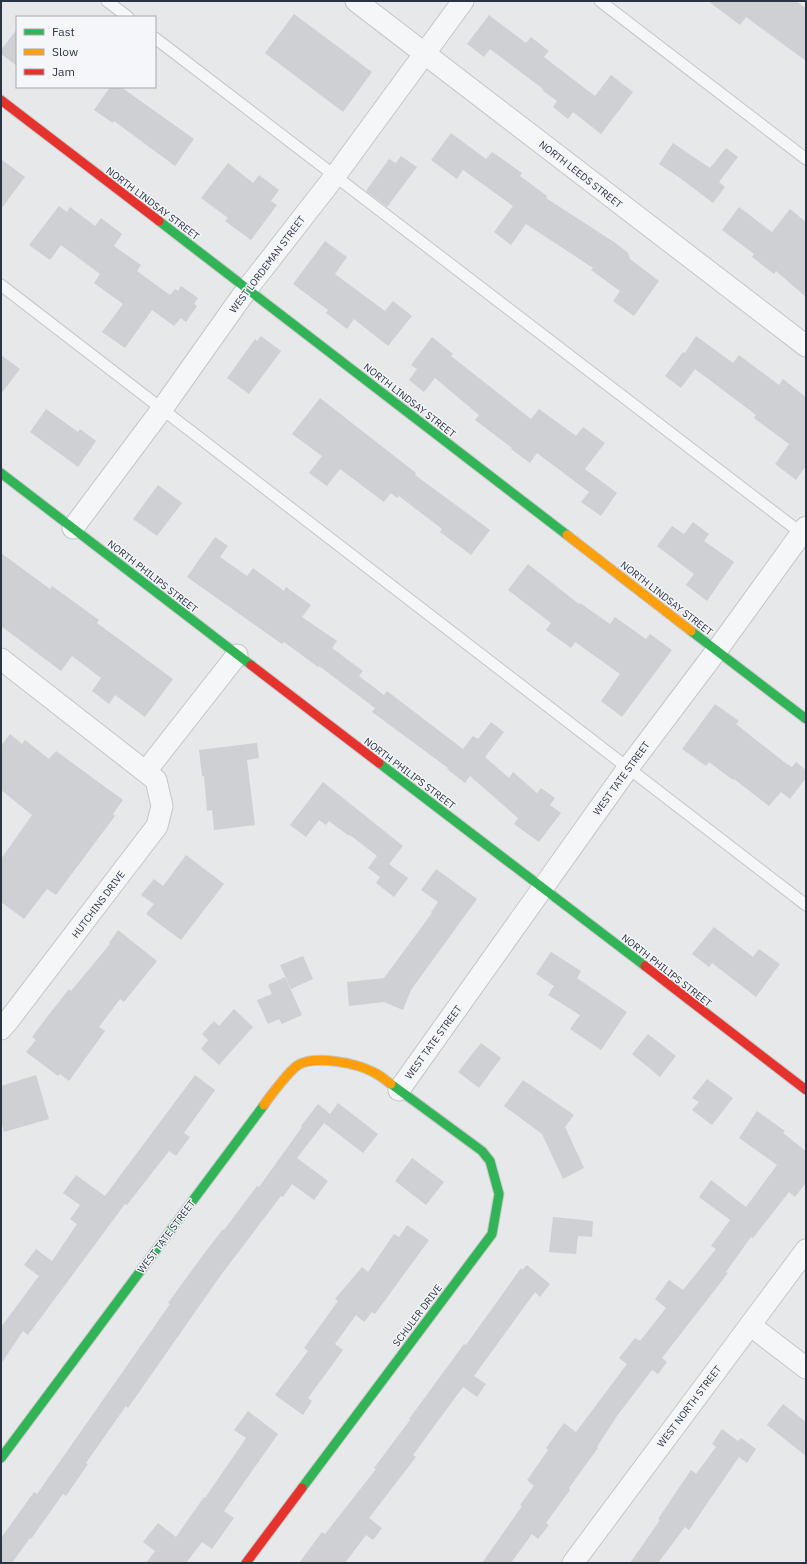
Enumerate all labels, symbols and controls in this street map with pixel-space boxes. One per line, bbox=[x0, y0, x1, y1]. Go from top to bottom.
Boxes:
legend bbox=[16, 16, 156, 88]
text: Fast bbox=[52, 24, 75, 39]
text: Slow bbox=[52, 44, 78, 59]
text: Jam bbox=[52, 64, 75, 79]
street label: NORTH LEEDS STREET bbox=[536, 138, 625, 211]
street label: NORTH LINDSAY STREET bbox=[104, 164, 202, 243]
street label: WEST LORDEMAN STREET bbox=[227, 213, 308, 315]
street label: NORTH LINDSAY STREET bbox=[361, 360, 459, 441]
street label: NORTH PHILIPS STREET bbox=[105, 537, 201, 616]
street label: NORTH LINDSAY STREET bbox=[618, 558, 716, 639]
street label: NORTH PHILIPS STREET bbox=[361, 735, 458, 812]
street label: WEST TATE STREET bbox=[590, 738, 653, 818]
street label: HUTCHINS DRIVE bbox=[69, 868, 128, 941]
street label: NORTH PHILIPS STREET bbox=[619, 931, 715, 1010]
street label: WEST TATE STREET bbox=[402, 1002, 465, 1082]
street label: WEST TATE STREET bbox=[135, 1197, 198, 1276]
street label: SCHULER DRIVE bbox=[390, 1282, 445, 1349]
street label: WEST NORTH STREET bbox=[654, 1363, 725, 1450]

